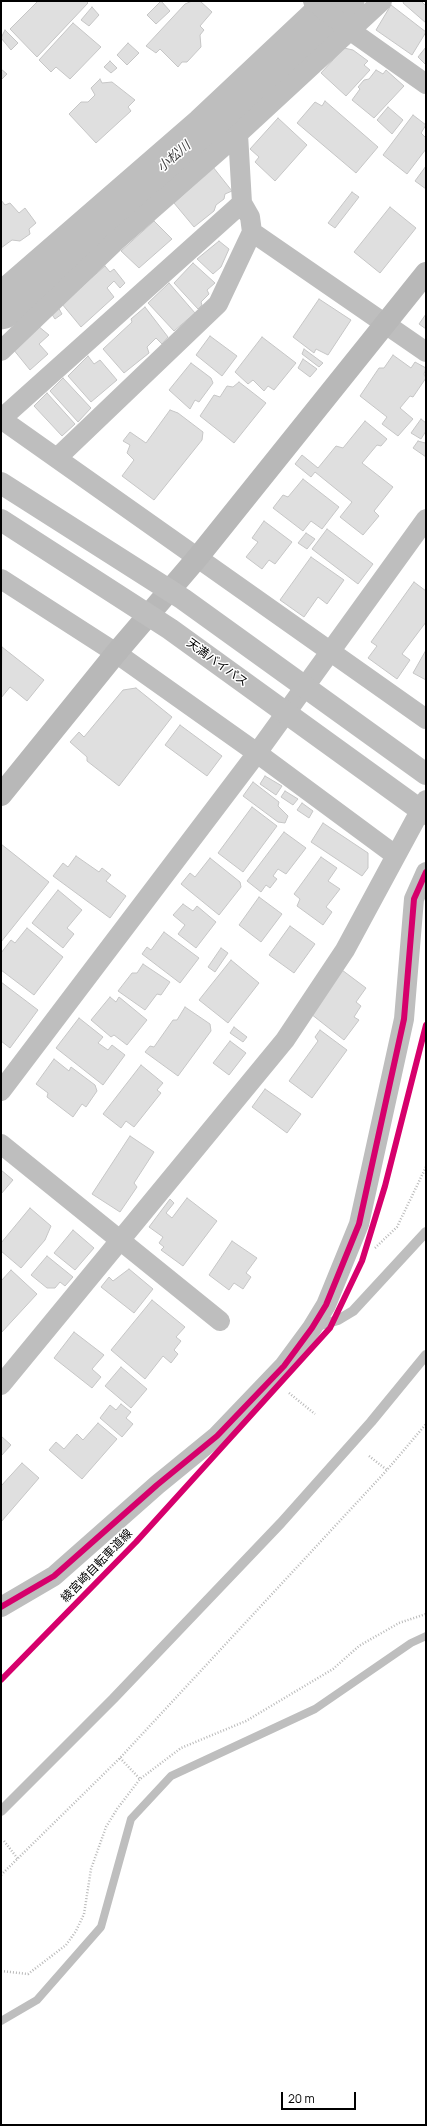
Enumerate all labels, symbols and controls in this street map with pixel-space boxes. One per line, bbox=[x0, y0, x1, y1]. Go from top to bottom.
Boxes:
water label: 小松川 bbox=[154, 138, 194, 176]
street label: 天満バイパス bbox=[184, 636, 250, 690]
street label: 綾宮崎自転車道線 bbox=[58, 1526, 136, 1606]
scale bar bbox=[283, 2084, 358, 2110]
text: 20 m bbox=[288, 2090, 315, 2107]

